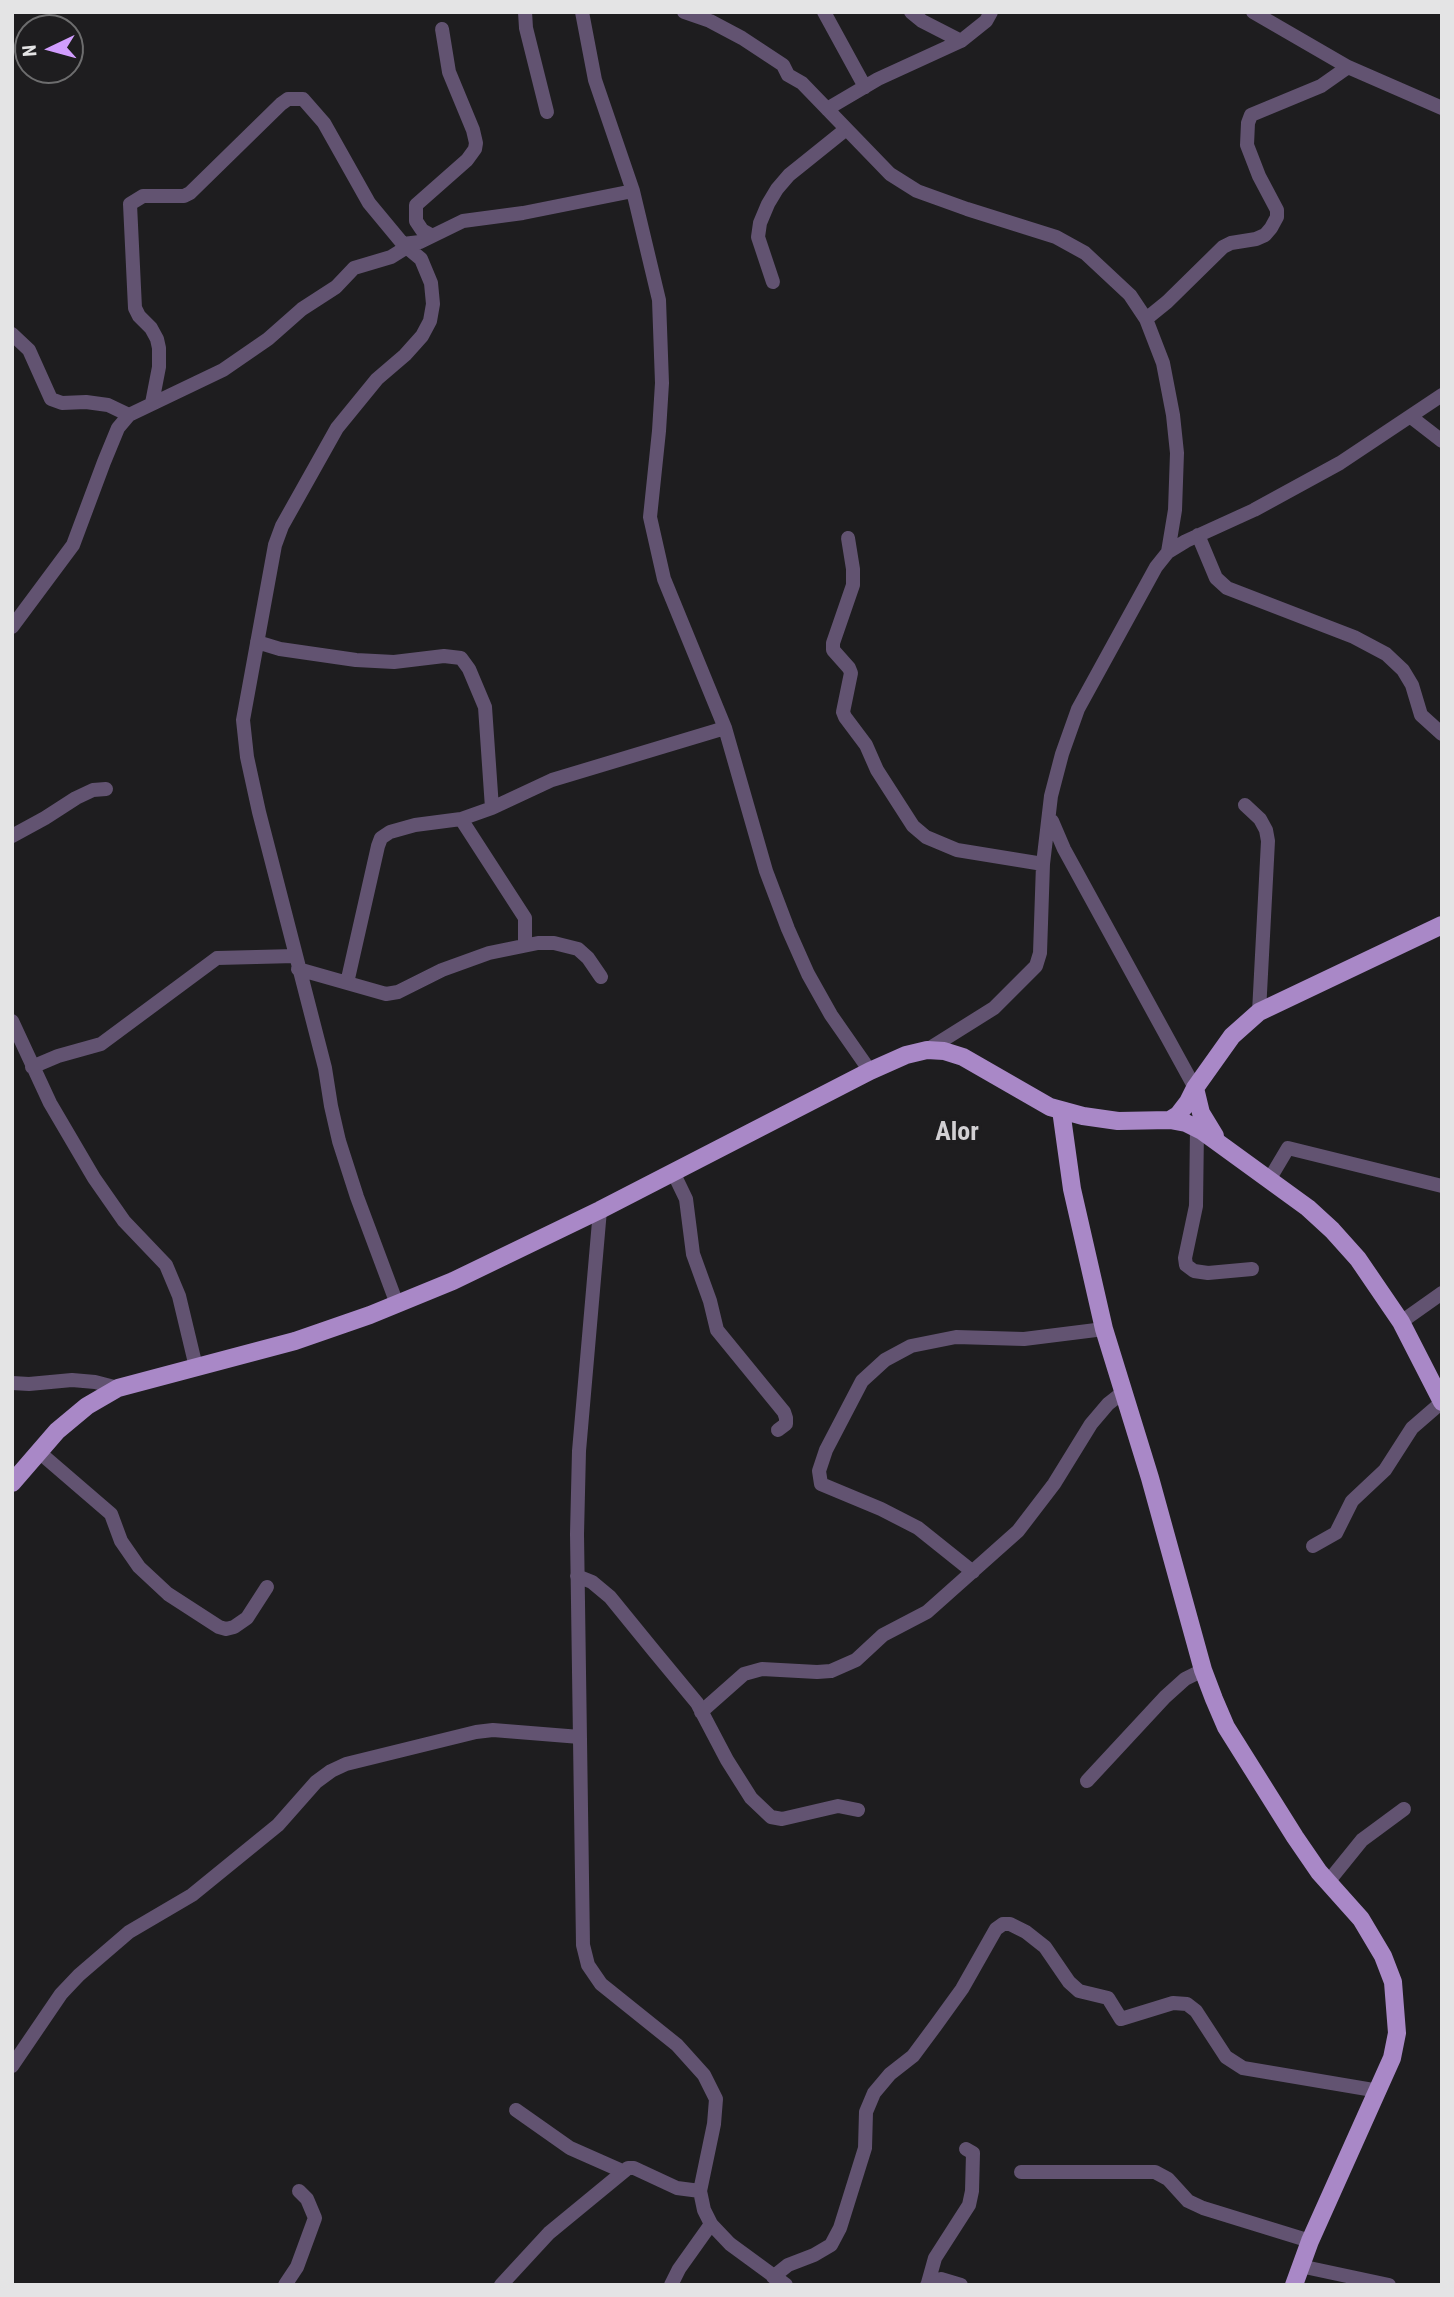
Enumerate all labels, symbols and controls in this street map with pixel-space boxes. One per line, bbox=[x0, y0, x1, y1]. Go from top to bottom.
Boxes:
north arrow bbox=[14, 14, 84, 84]
text: N bbox=[18, 44, 42, 58]
district label: Alor bbox=[935, 1117, 979, 1149]

